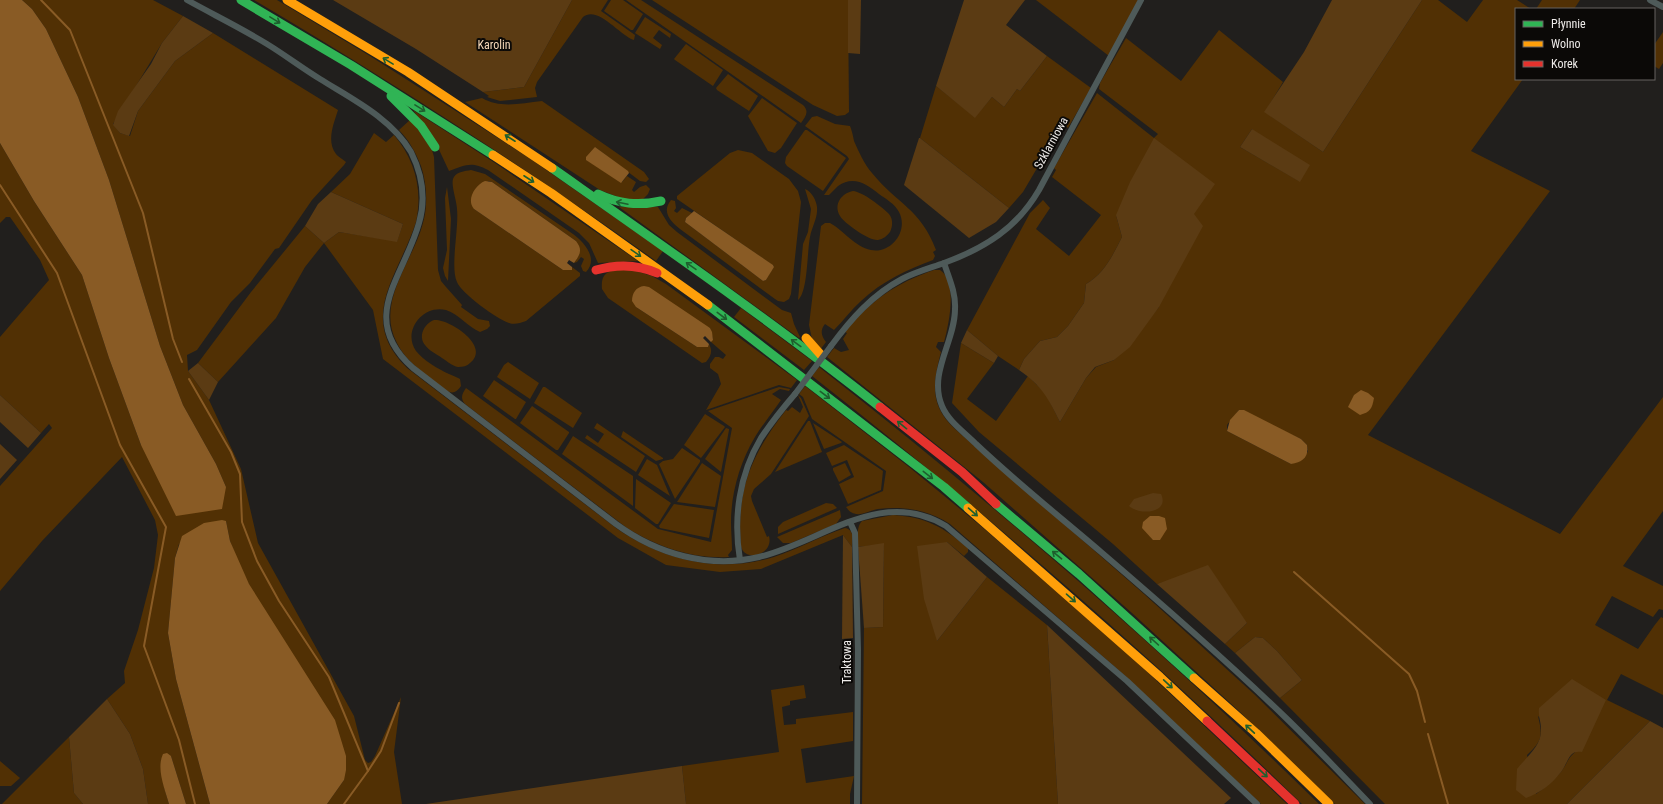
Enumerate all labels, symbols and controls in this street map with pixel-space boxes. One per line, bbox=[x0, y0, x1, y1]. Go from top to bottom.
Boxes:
legend bbox=[1515, 8, 1655, 80]
one-way arrow bbox=[269, 16, 281, 24]
text: Płynnie bbox=[1551, 17, 1586, 31]
text: Wolno bbox=[1551, 37, 1581, 51]
park label: Karolin bbox=[477, 38, 511, 52]
one-way arrow bbox=[382, 56, 394, 64]
text: Korek bbox=[1551, 57, 1579, 71]
one-way arrow bbox=[414, 104, 425, 112]
street label: Szklarniowa bbox=[1031, 114, 1071, 171]
one-way arrow bbox=[504, 134, 515, 142]
one-way arrow bbox=[523, 175, 534, 183]
one-way arrow bbox=[616, 199, 629, 207]
one-way arrow bbox=[630, 249, 641, 257]
one-way arrow bbox=[686, 262, 697, 270]
one-way arrow bbox=[716, 312, 727, 321]
one-way arrow bbox=[791, 339, 802, 347]
one-way arrow bbox=[820, 391, 831, 399]
one-way arrow bbox=[897, 421, 908, 430]
one-way arrow bbox=[922, 470, 933, 479]
one-way arrow bbox=[968, 508, 978, 517]
one-way arrow bbox=[1051, 551, 1062, 560]
one-way arrow bbox=[1065, 594, 1076, 603]
one-way arrow bbox=[1149, 636, 1159, 646]
street label: Traktowa bbox=[840, 640, 854, 684]
one-way arrow bbox=[1163, 679, 1173, 689]
one-way arrow bbox=[1245, 724, 1255, 733]
one-way arrow bbox=[1258, 768, 1268, 778]

